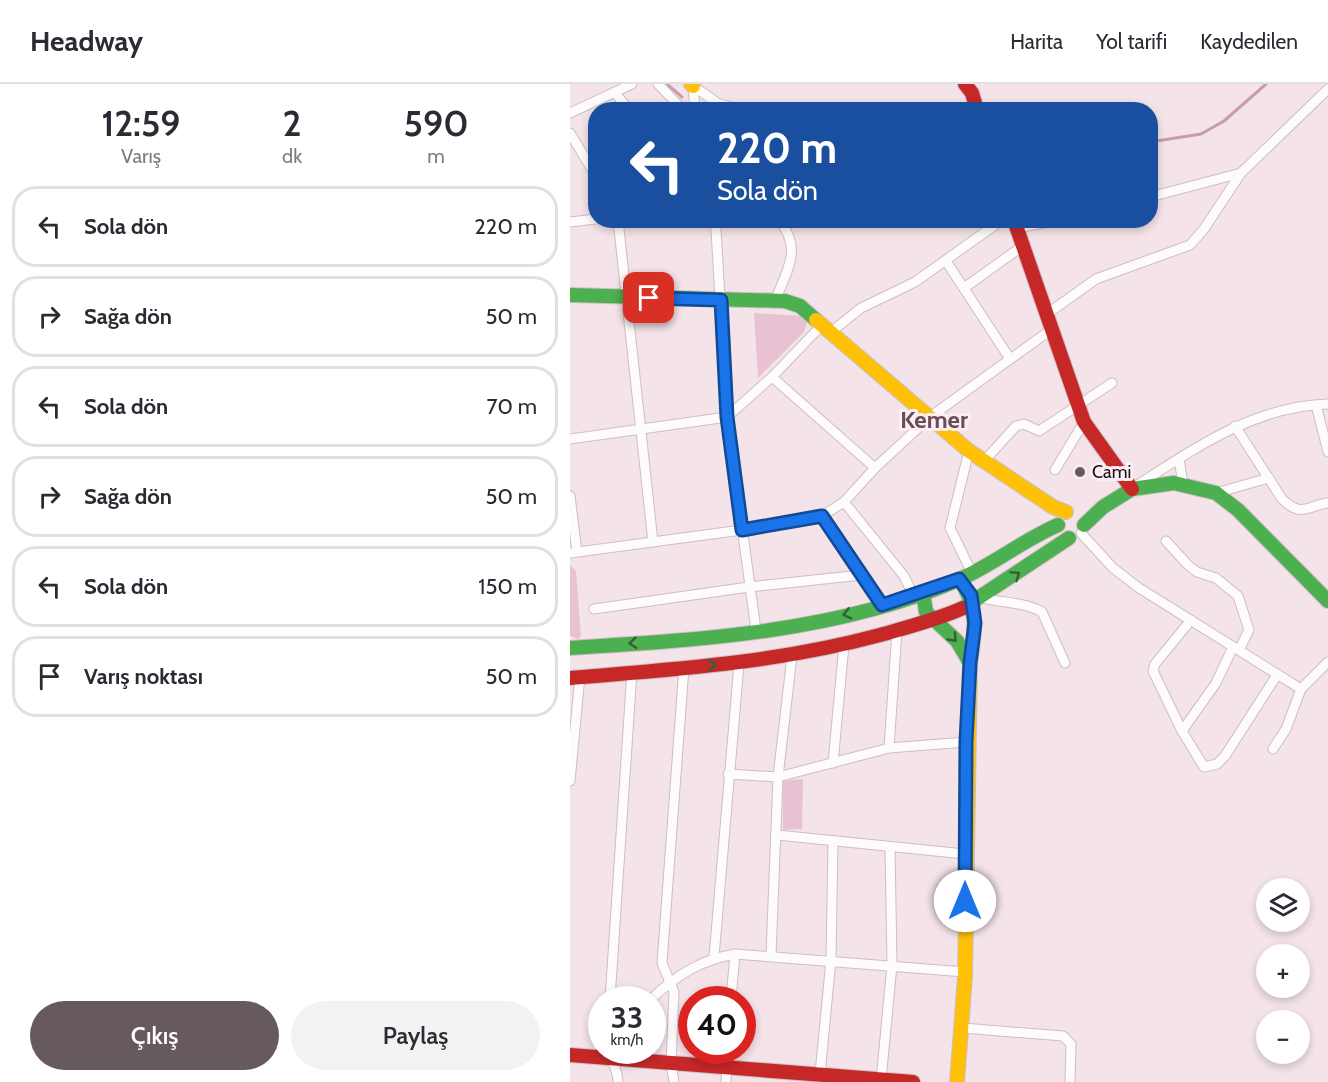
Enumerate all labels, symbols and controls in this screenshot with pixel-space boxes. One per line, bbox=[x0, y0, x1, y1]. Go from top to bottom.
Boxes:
text: Headway bbox=[30, 24, 143, 58]
text: Harita bbox=[1010, 29, 1063, 54]
text: Yol tarifi bbox=[1096, 29, 1167, 54]
text: Kaydedilen bbox=[1200, 29, 1298, 54]
text: 12:59 bbox=[101, 101, 181, 145]
text: 2 bbox=[283, 101, 302, 145]
text: 590 bbox=[404, 101, 469, 145]
text: 220 m bbox=[717, 122, 837, 174]
icon: left bbox=[618, 126, 696, 204]
text: Varış bbox=[121, 144, 161, 168]
text: dk bbox=[282, 144, 302, 168]
text: m bbox=[427, 144, 445, 168]
text: Sola dön bbox=[717, 174, 818, 207]
icon: left bbox=[33, 210, 66, 243]
text: Sola dön bbox=[84, 213, 168, 240]
text: 220 m bbox=[474, 213, 537, 240]
pin bbox=[623, 272, 674, 323]
icon: arrive bbox=[632, 281, 665, 314]
icon: right bbox=[33, 300, 66, 333]
text: Sağa dön bbox=[84, 303, 172, 330]
text: 50 m bbox=[485, 303, 537, 330]
icon: left bbox=[33, 390, 66, 423]
text: Sola dön bbox=[84, 393, 168, 420]
text: 70 m bbox=[487, 393, 537, 420]
district label: Kemer bbox=[900, 405, 968, 434]
place label: Cami bbox=[1092, 461, 1131, 483]
marker: Cami bbox=[1073, 465, 1087, 479]
icon: right bbox=[33, 480, 66, 513]
text: Sağa dön bbox=[84, 483, 172, 510]
text: 50 m bbox=[485, 483, 537, 510]
icon: left bbox=[33, 570, 66, 603]
one-way arrow bbox=[1009, 571, 1020, 582]
text: Sola dön bbox=[84, 573, 168, 600]
text: 150 m bbox=[478, 573, 537, 600]
one-way arrow bbox=[842, 606, 852, 619]
one-way arrow bbox=[946, 632, 957, 642]
one-way arrow bbox=[629, 636, 638, 649]
one-way arrow bbox=[707, 659, 716, 672]
icon: arrive bbox=[33, 660, 66, 693]
text: Varış noktası bbox=[84, 663, 203, 690]
text: 50 m bbox=[485, 663, 537, 690]
position arrow bbox=[933, 869, 997, 933]
map controls bbox=[1256, 878, 1310, 1064]
button: layers bbox=[1256, 878, 1310, 932]
button: + bbox=[1256, 944, 1310, 998]
speed limit sign: 40 bbox=[678, 986, 756, 1064]
text: 33 bbox=[611, 999, 643, 1036]
button: Çıkış bbox=[30, 1001, 279, 1070]
button: Paylaş bbox=[291, 1001, 540, 1070]
button: − bbox=[1256, 1010, 1310, 1064]
text: km/h bbox=[611, 1031, 643, 1049]

